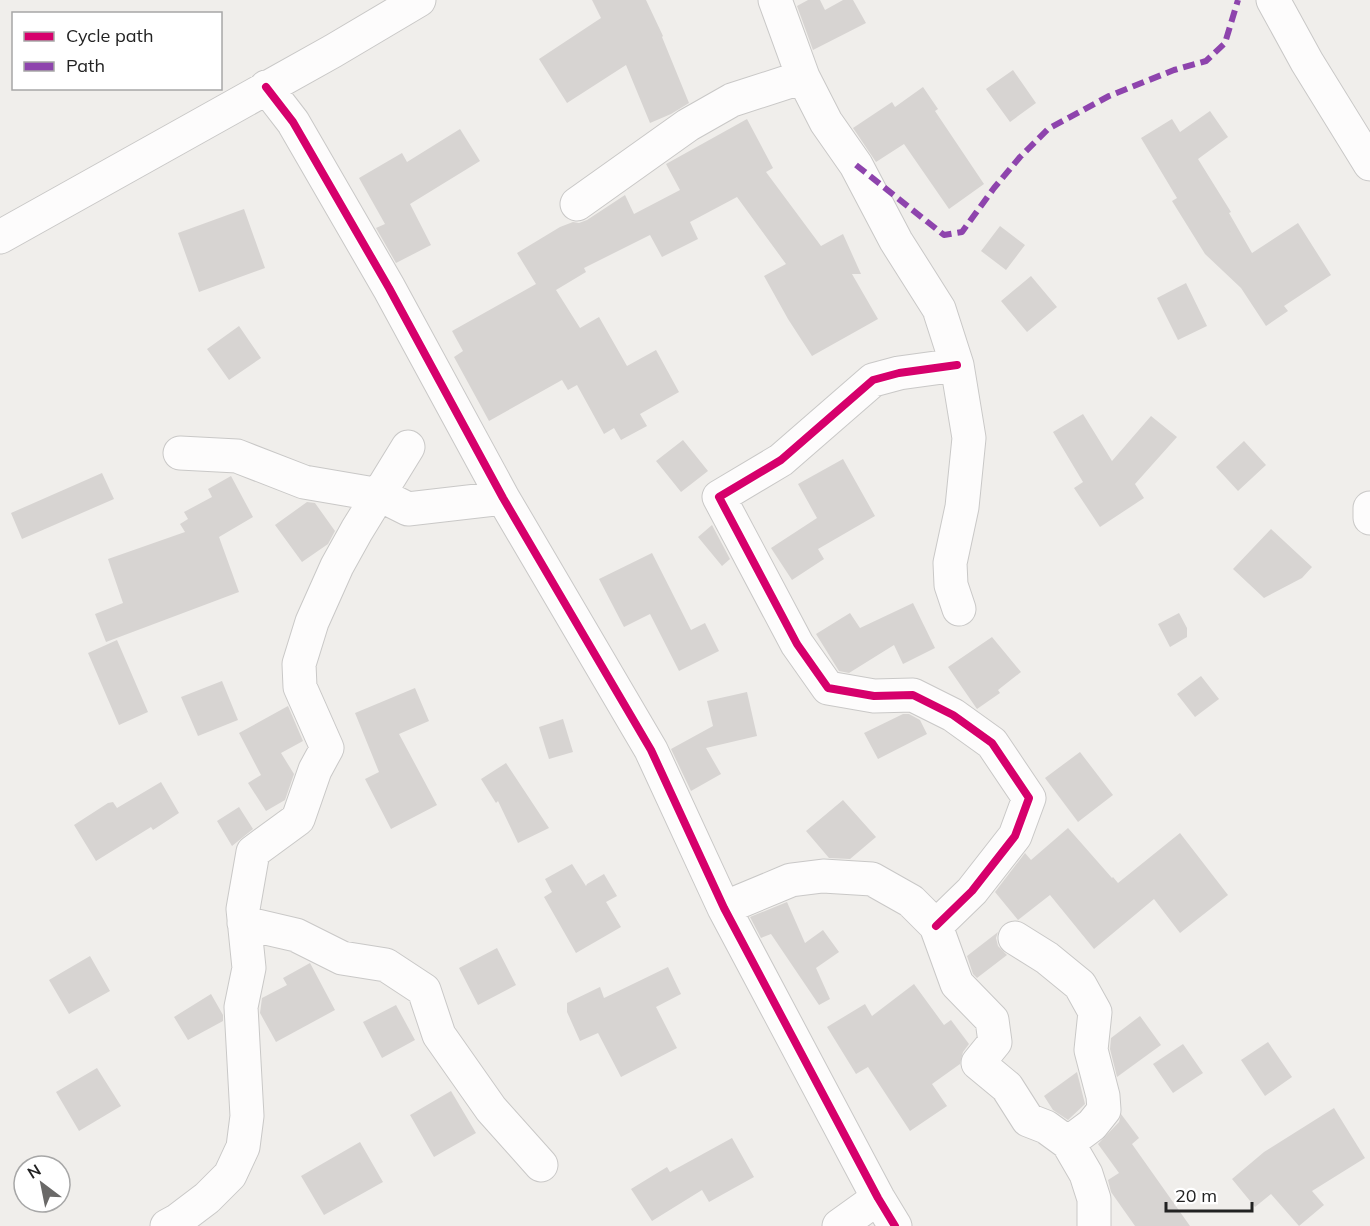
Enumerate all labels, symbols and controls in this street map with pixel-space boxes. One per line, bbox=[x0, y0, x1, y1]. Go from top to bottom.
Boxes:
legend bbox=[12, 12, 222, 90]
text: Cycle path bbox=[66, 24, 153, 47]
text: Path bbox=[66, 54, 105, 77]
north arrow bbox=[12, 1154, 72, 1214]
text: N bbox=[24, 1160, 44, 1183]
scale bar bbox=[1166, 1175, 1252, 1213]
text: 20 m bbox=[1175, 1184, 1217, 1207]

